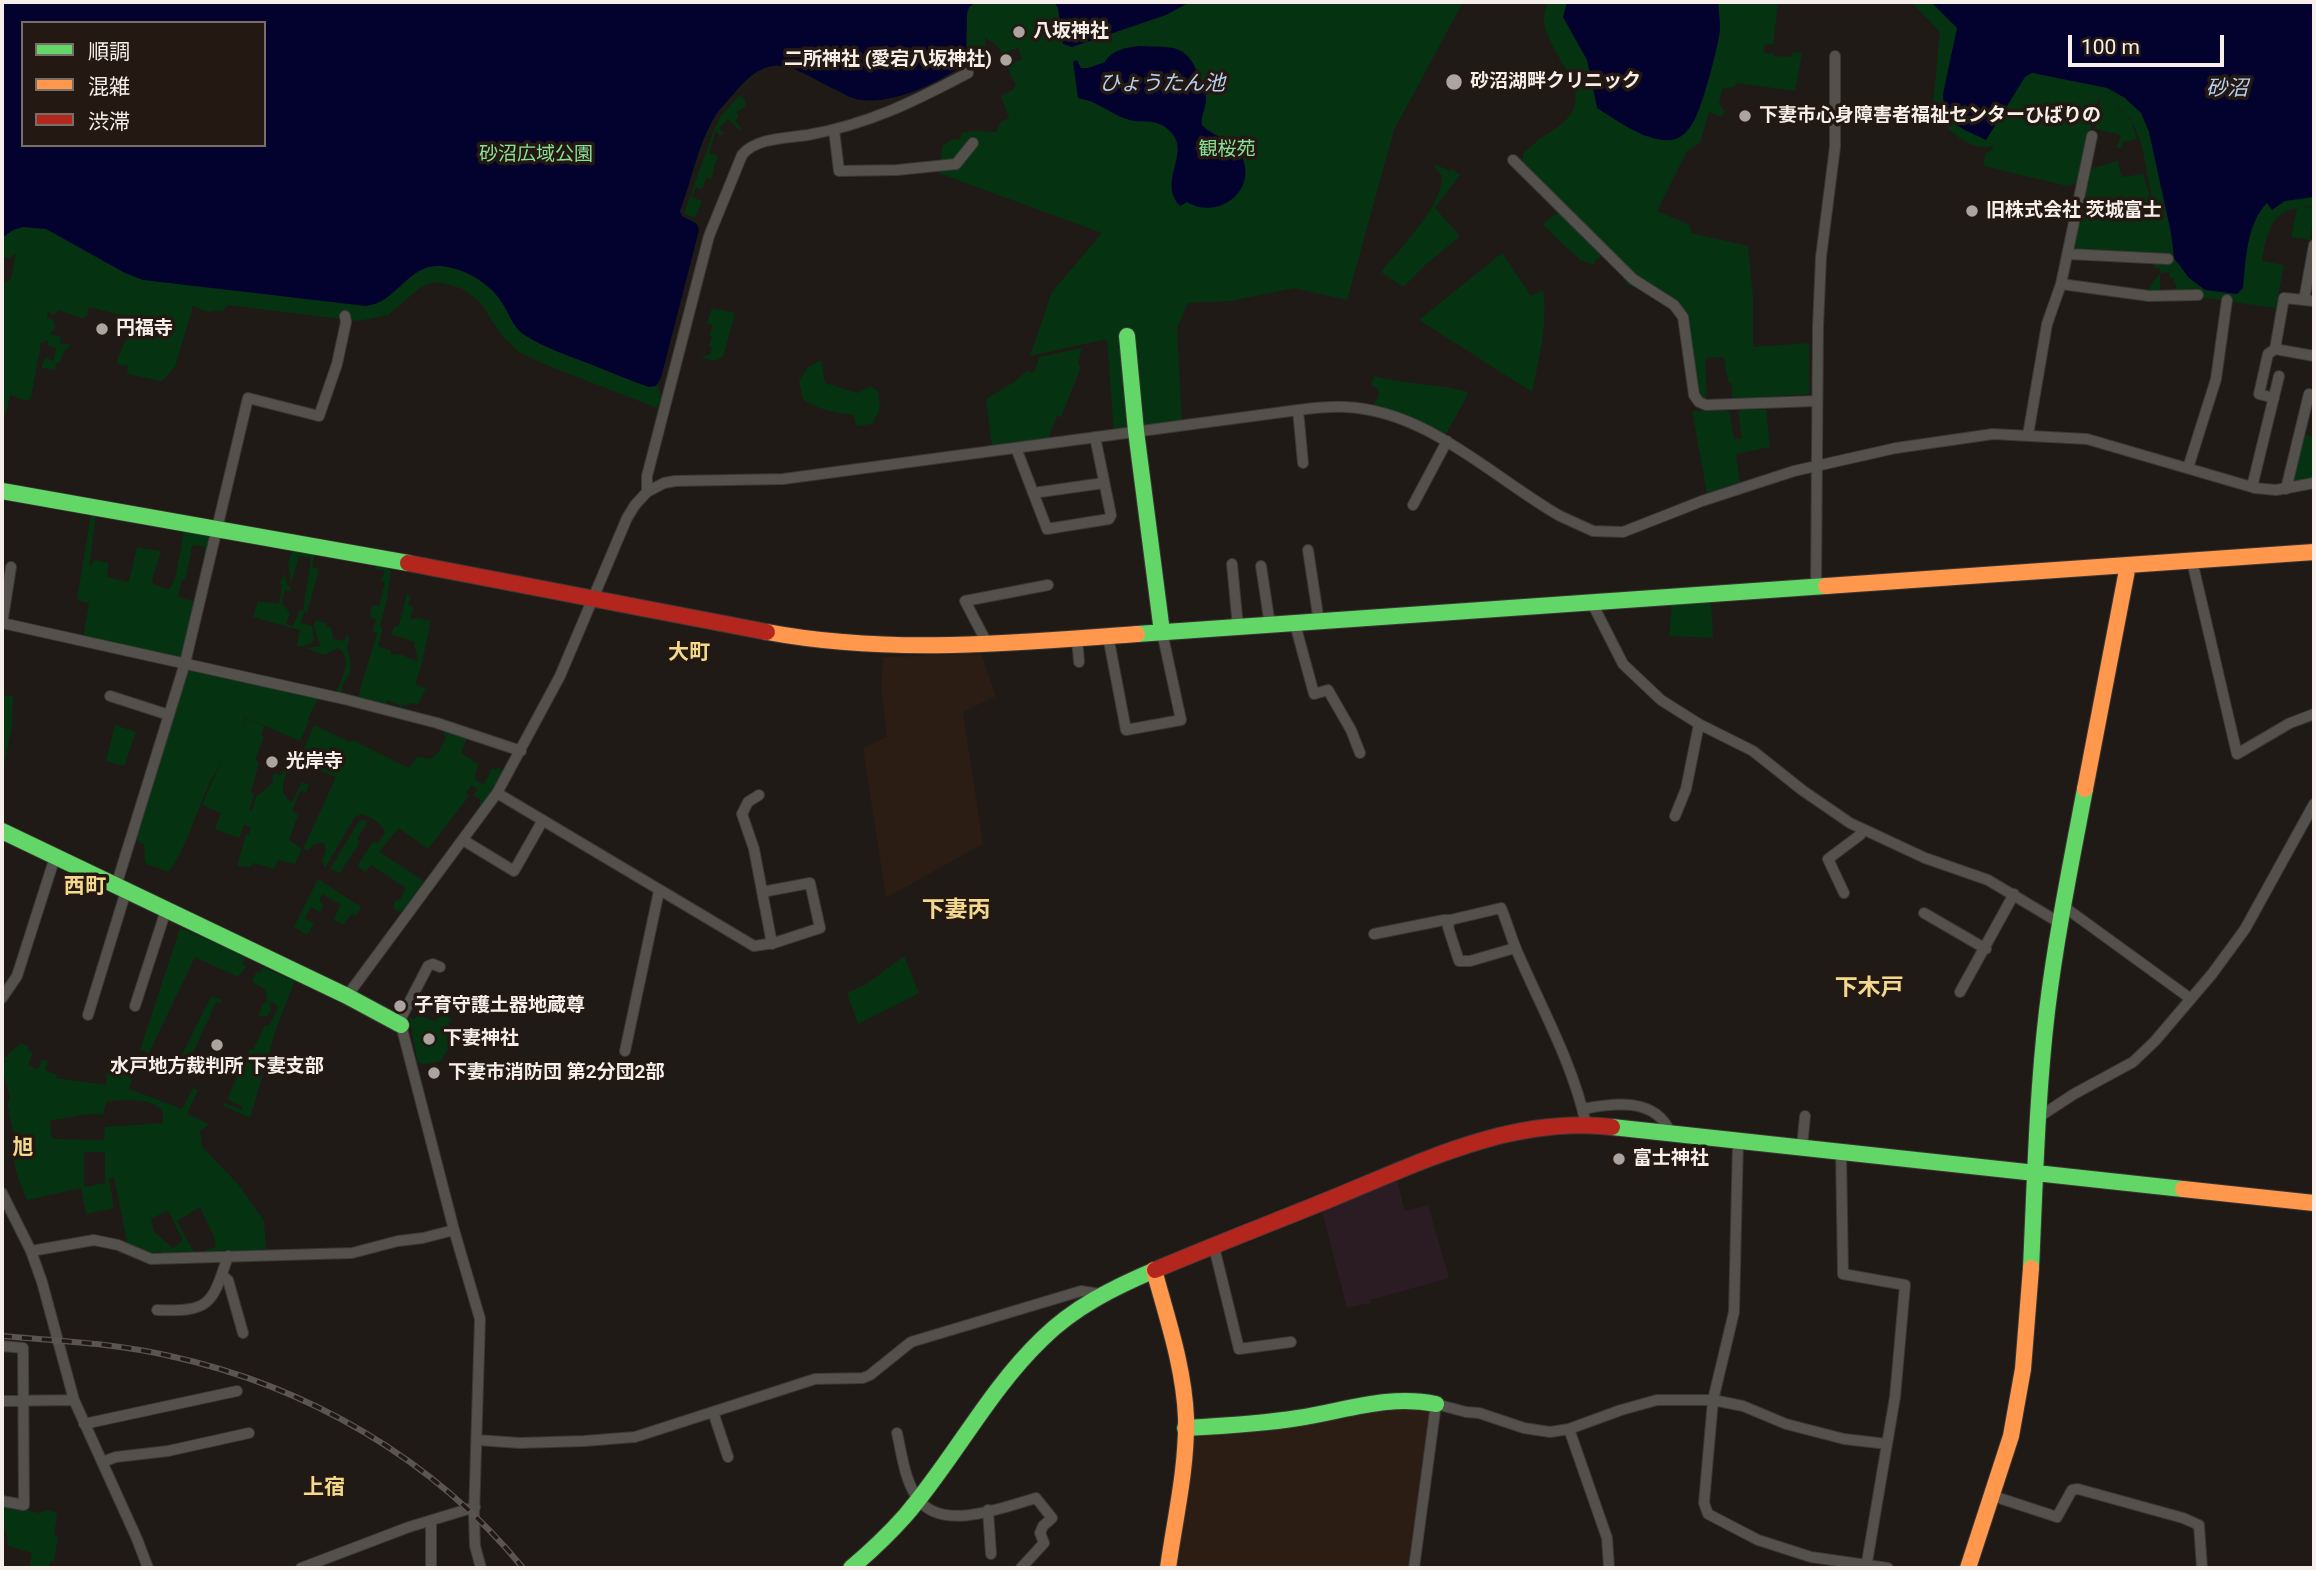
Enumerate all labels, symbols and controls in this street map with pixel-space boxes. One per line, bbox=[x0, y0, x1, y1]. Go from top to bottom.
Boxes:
legend bbox=[21, 21, 266, 147]
place label: 八坂神社 bbox=[1033, 21, 1109, 43]
scale bar bbox=[2071, 21, 2227, 65]
marker: 八坂神社 bbox=[1011, 24, 1027, 40]
text: 100 m bbox=[2081, 35, 2140, 59]
text: 順調 bbox=[88, 40, 130, 64]
place label: 二所神社 (愛宕八坂神社) bbox=[784, 49, 992, 71]
marker: 二所神社 (愛宕八坂神社) bbox=[998, 52, 1014, 68]
place label: 砂沼湖畔クリニック bbox=[1470, 71, 1641, 93]
water label: ひょうたん池 bbox=[1099, 72, 1225, 98]
marker: 砂沼湖畔クリニック bbox=[1444, 72, 1464, 92]
text: 混雑 bbox=[88, 75, 130, 99]
water label: 砂沼 bbox=[2206, 77, 2248, 103]
place label: 下妻市心身障害者福祉センターひばりの bbox=[1759, 105, 2101, 127]
marker: 下妻市心身障害者福祉センターひばりの bbox=[1737, 108, 1753, 124]
text: 渋滞 bbox=[88, 110, 130, 134]
park label: 観桜苑 bbox=[1199, 139, 1255, 161]
park label: 砂沼広域公園 bbox=[479, 144, 593, 166]
place label: 旧株式会社 茨城富士 bbox=[1986, 200, 2162, 222]
marker: 旧株式会社 茨城富士 bbox=[1964, 203, 1980, 219]
place label: 円福寺 bbox=[116, 318, 173, 340]
marker: 円福寺 bbox=[94, 321, 110, 337]
district label: 大町 bbox=[668, 641, 710, 667]
place label: 光岸寺 bbox=[286, 751, 343, 773]
marker: 光岸寺 bbox=[264, 754, 280, 770]
district label: 西町 bbox=[64, 875, 106, 901]
district label: 下妻丙 bbox=[922, 897, 990, 925]
district label: 下木戸 bbox=[1835, 975, 1903, 1003]
place label: 子育守護土器地蔵尊 bbox=[414, 995, 585, 1017]
marker: 子育守護土器地蔵尊 bbox=[392, 998, 408, 1014]
place label: 下妻神社 bbox=[443, 1028, 519, 1050]
marker: 下妻神社 bbox=[421, 1031, 437, 1047]
marker: 水戸地方裁判所 下妻支部 bbox=[209, 1037, 225, 1053]
place label: 水戸地方裁判所 下妻支部 bbox=[110, 1056, 324, 1078]
place label: 下妻市消防団 第2分団2部 bbox=[448, 1062, 665, 1084]
marker: 下妻市消防団 第2分団2部 bbox=[426, 1065, 442, 1081]
district label: 旭 bbox=[13, 1136, 33, 1162]
place label: 富士神社 bbox=[1633, 1148, 1709, 1170]
marker: 富士神社 bbox=[1611, 1151, 1627, 1167]
district label: 上宿 bbox=[303, 1476, 345, 1502]

